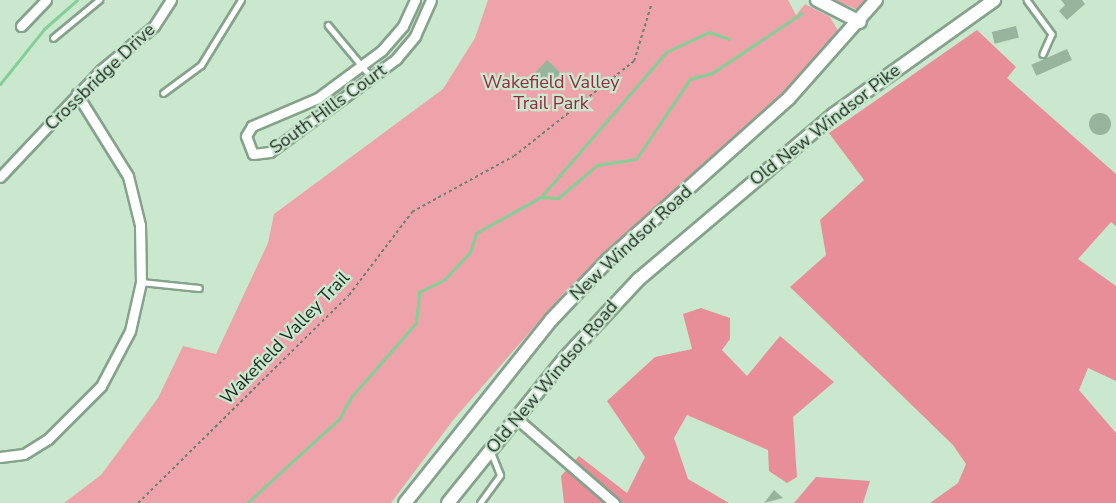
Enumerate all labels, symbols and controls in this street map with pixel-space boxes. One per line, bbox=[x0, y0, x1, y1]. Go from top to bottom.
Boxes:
street label: Crossbridge Drive bbox=[40, 19, 160, 135]
street label: South Hills Court bbox=[265, 59, 391, 159]
street label: Old New Windsor Pike bbox=[745, 60, 905, 190]
park label: Wakefield Valley Trail Park bbox=[483, 72, 619, 115]
street label: New Windsor Road bbox=[566, 181, 696, 305]
street label: Wakefield Valley Trail bbox=[216, 267, 354, 409]
street label: Old New Windsor Road bbox=[482, 296, 622, 458]

